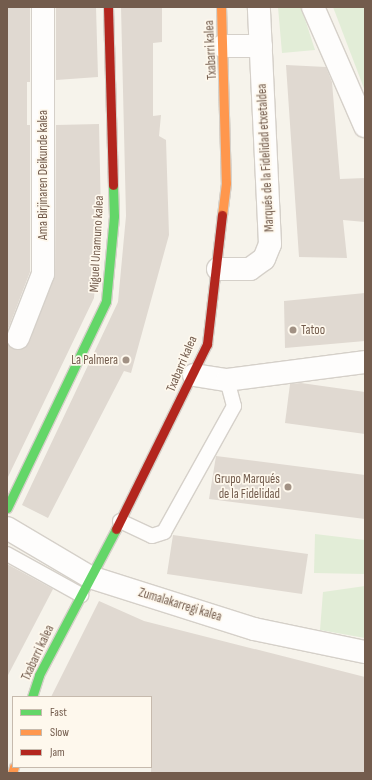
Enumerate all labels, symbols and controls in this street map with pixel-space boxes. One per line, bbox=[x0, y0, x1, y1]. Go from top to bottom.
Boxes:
street label: Txabarri kalea bbox=[202, 20, 220, 80]
street label: Marqués de la Fidelidad etxetaldea bbox=[254, 83, 278, 233]
street label: Ama Birjinaren Deikunde kalea bbox=[35, 110, 51, 240]
street label: Miguel Unamuno kalea bbox=[87, 195, 107, 293]
place label: Tatoo bbox=[301, 322, 325, 338]
marker: Tatoo bbox=[288, 325, 298, 335]
street label: Txabarri kalea bbox=[163, 334, 201, 394]
place label: La Palmera bbox=[71, 352, 118, 368]
marker: La Palmera bbox=[121, 355, 131, 365]
place label: Grupo Marqués de la Fidelidad bbox=[214, 472, 280, 503]
marker: Grupo Marqués de la Fidelidad bbox=[283, 482, 293, 492]
street label: Zumalakarregi kalea bbox=[137, 585, 223, 625]
street label: Txabarri kalea bbox=[18, 623, 58, 683]
legend bbox=[12, 696, 152, 768]
text: Fast bbox=[50, 705, 67, 720]
text: Slow bbox=[50, 725, 69, 740]
text: Jam bbox=[50, 745, 65, 760]

